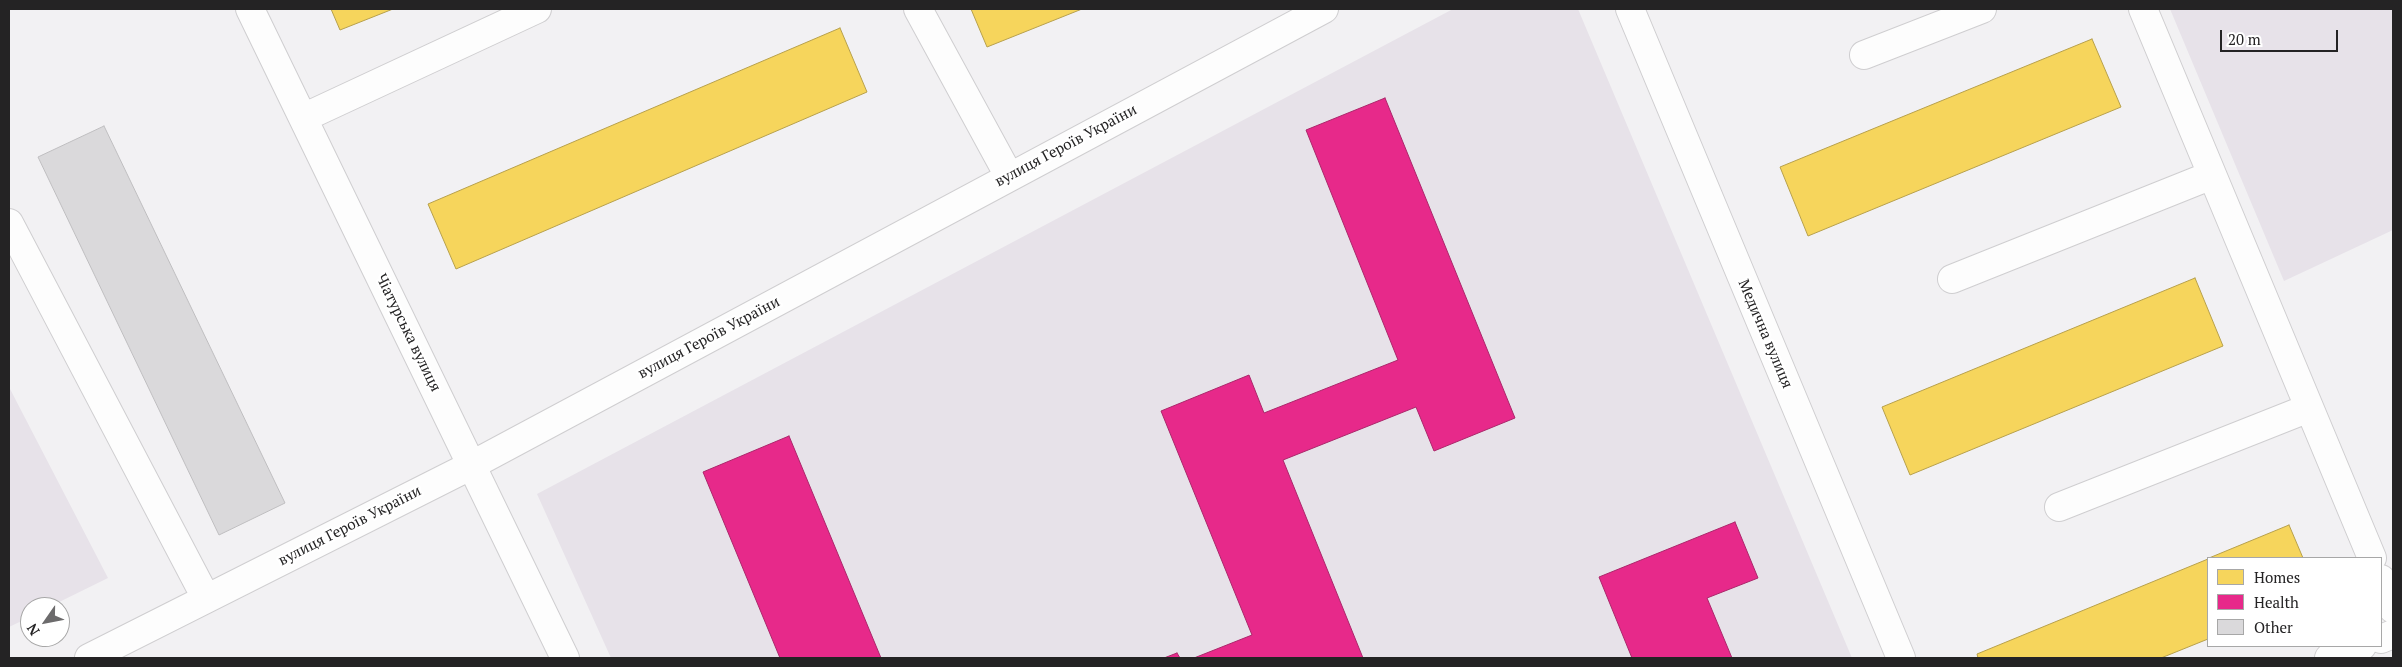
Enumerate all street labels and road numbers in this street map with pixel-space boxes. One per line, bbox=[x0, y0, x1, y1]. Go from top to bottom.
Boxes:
street label: вулиця Героїв України bbox=[992, 101, 1140, 191]
street label: Чіатурська вулиця bbox=[372, 271, 444, 395]
street label: Медична вулиця bbox=[1734, 277, 1796, 391]
street label: вулиця Героїв України bbox=[635, 293, 783, 383]
street label: вулиця Героїв України bbox=[276, 482, 424, 570]

